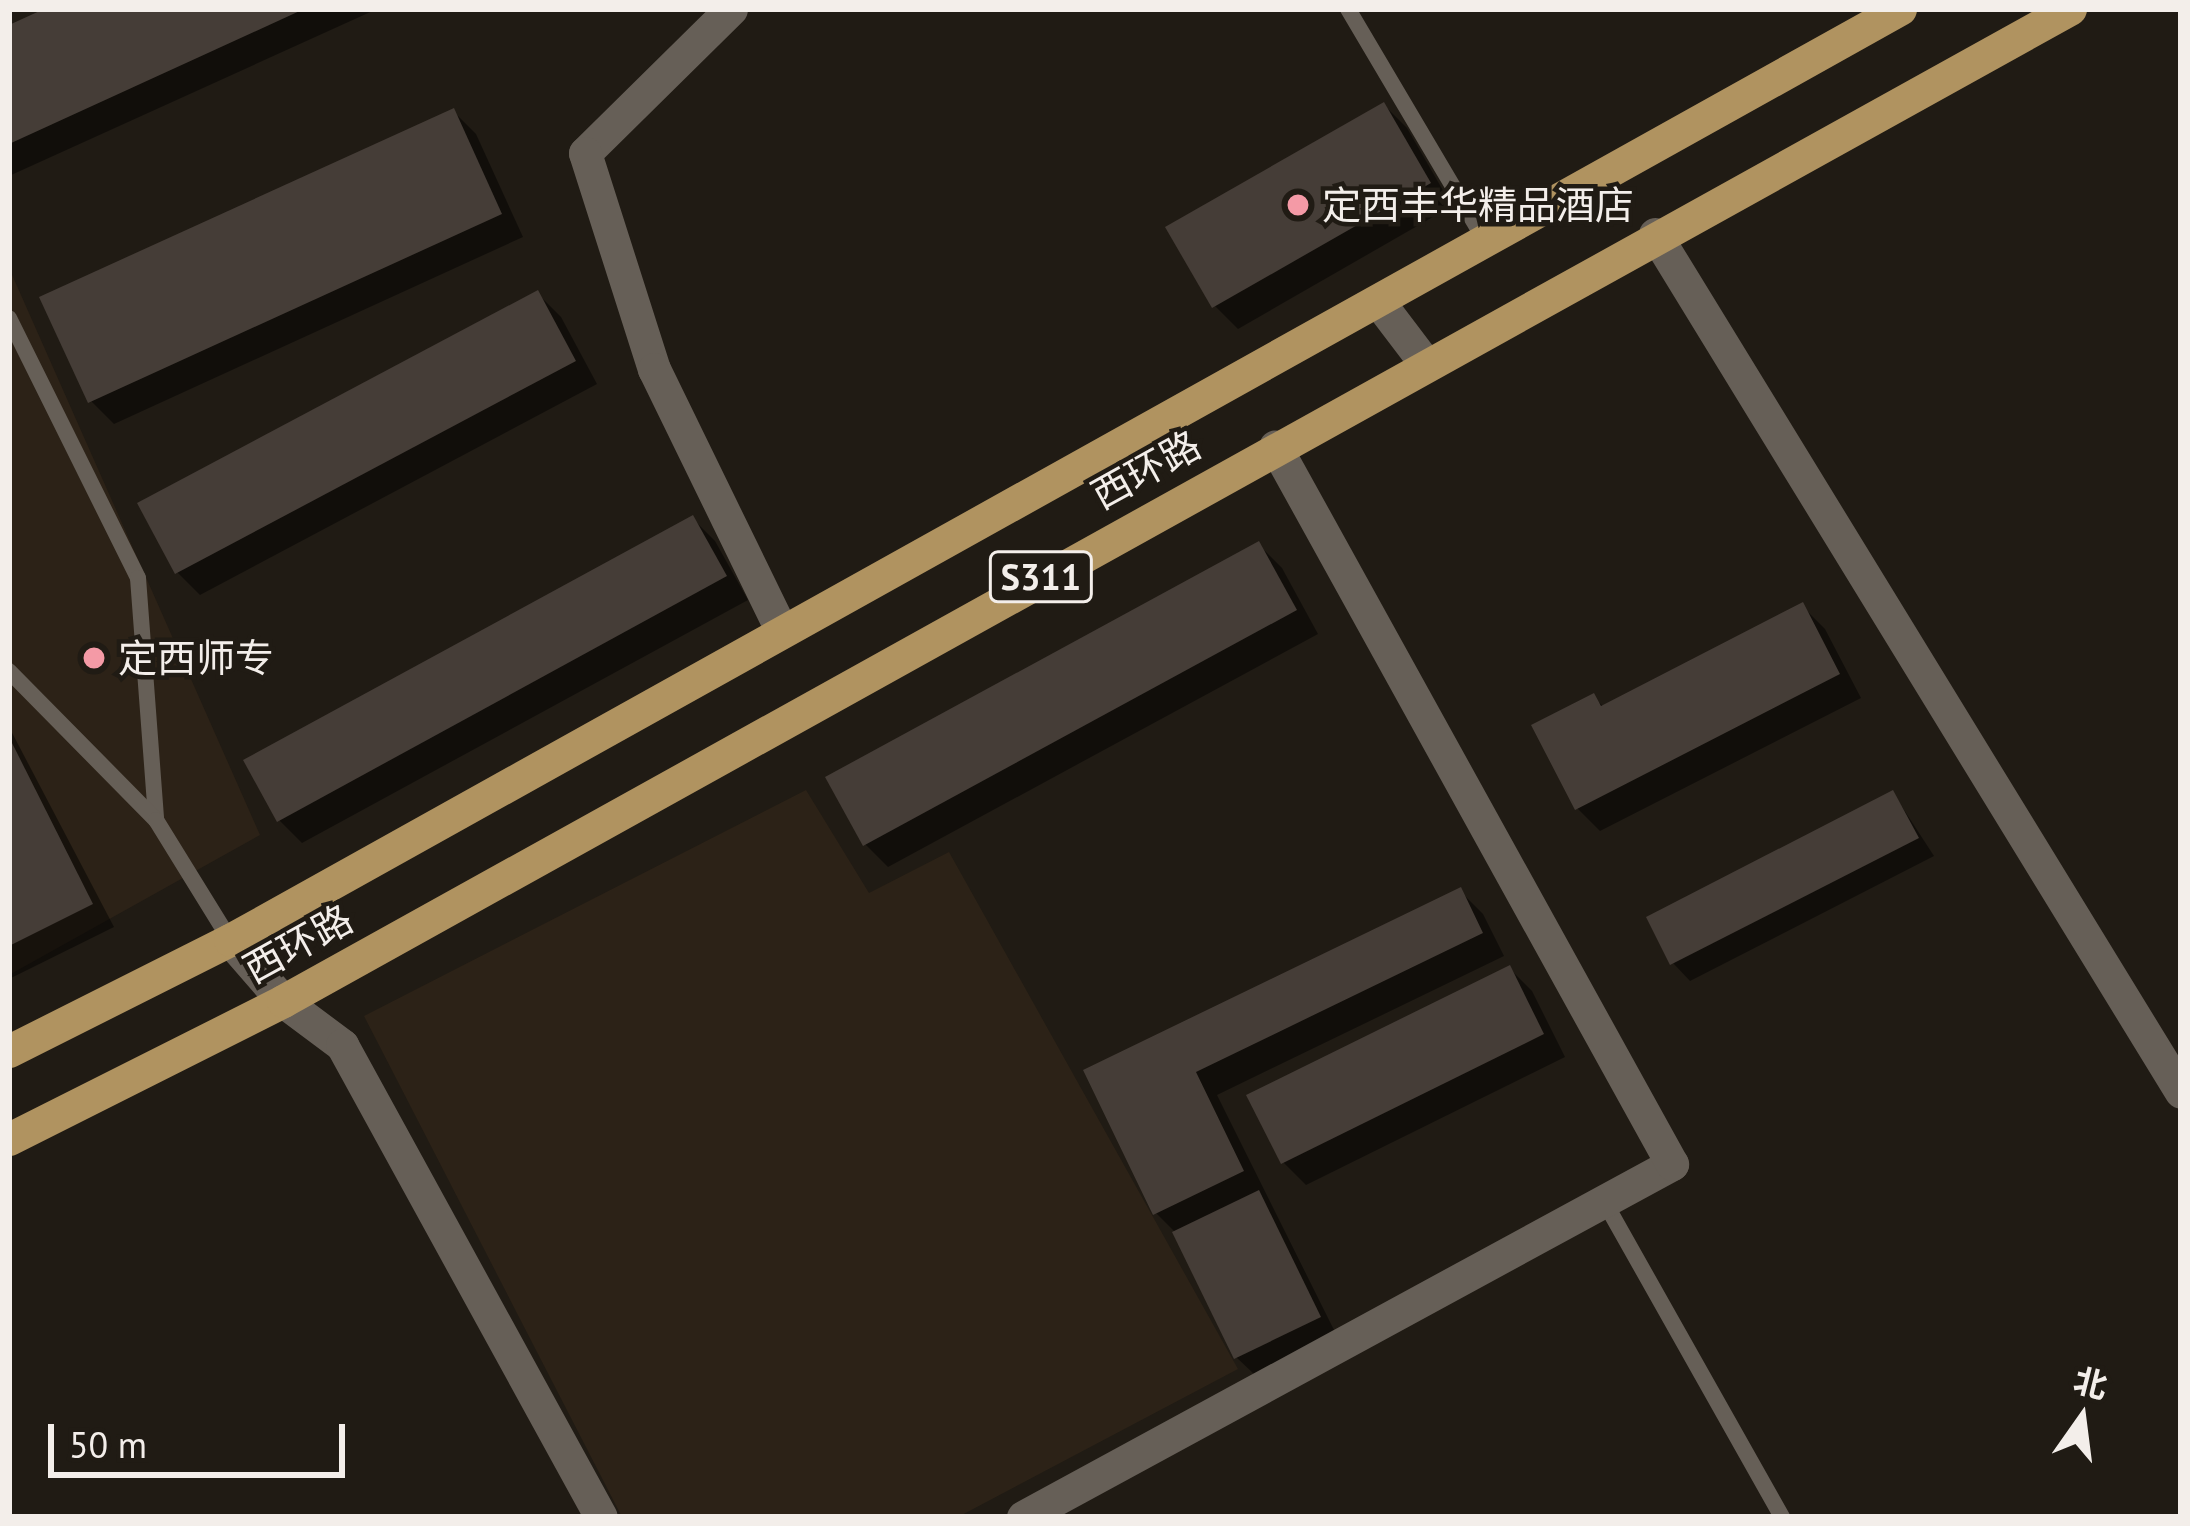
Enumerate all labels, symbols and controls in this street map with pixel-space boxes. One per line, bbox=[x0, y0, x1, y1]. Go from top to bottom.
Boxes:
place label: 定西丰华精品酒店 bbox=[1322, 182, 1634, 228]
marker: 定西丰华精品酒店 bbox=[1285, 192, 1311, 218]
street label: 西环路 bbox=[1083, 421, 1209, 519]
road number: S311 bbox=[987, 547, 1095, 607]
place label: 定西师专 bbox=[118, 635, 274, 681]
marker: 定西师专 bbox=[81, 645, 107, 671]
street label: 西环路 bbox=[235, 895, 361, 993]
north arrow bbox=[2022, 1358, 2142, 1478]
text: 北 bbox=[2070, 1358, 2112, 1407]
scale bar bbox=[54, 1400, 351, 1474]
text: 50 m bbox=[69, 1421, 147, 1468]

